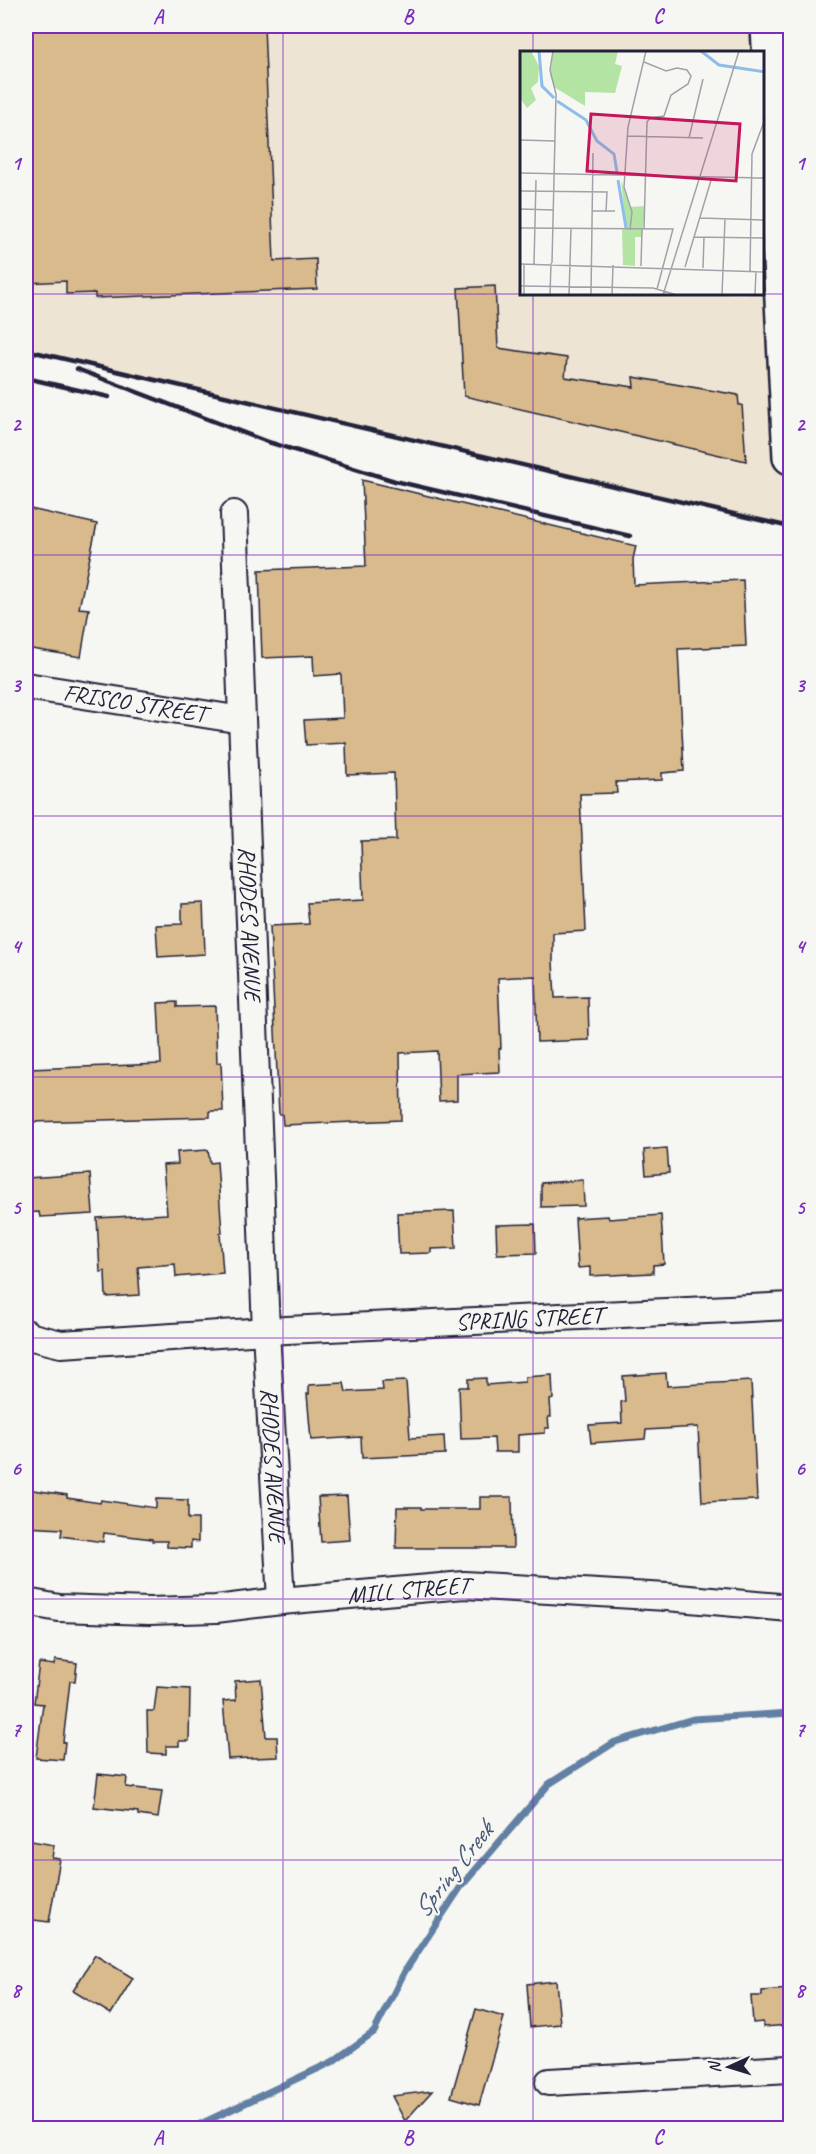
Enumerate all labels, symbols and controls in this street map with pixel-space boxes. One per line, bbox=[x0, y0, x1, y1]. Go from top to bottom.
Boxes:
text: A bbox=[153, 4, 165, 29]
text: B bbox=[403, 4, 415, 29]
text: C bbox=[653, 4, 665, 29]
inset map bbox=[520, 51, 765, 296]
text: 1 bbox=[12, 151, 23, 176]
text: 1 bbox=[796, 151, 807, 176]
text: 2 bbox=[12, 412, 23, 437]
text: 2 bbox=[796, 412, 807, 437]
text: 3 bbox=[12, 673, 23, 698]
text: 3 bbox=[796, 673, 807, 698]
street label: FRISCO STREET bbox=[61, 677, 214, 730]
street label: RHODES AVENUE bbox=[232, 846, 268, 1004]
text: 4 bbox=[12, 934, 24, 959]
text: 4 bbox=[796, 934, 808, 959]
text: 5 bbox=[12, 1195, 23, 1220]
text: 5 bbox=[796, 1195, 807, 1220]
street label: SPRING STREET bbox=[455, 1300, 610, 1337]
street label: RHODES AVENUE bbox=[254, 1387, 293, 1546]
text: 6 bbox=[11, 1456, 22, 1481]
text: 6 bbox=[795, 1456, 806, 1481]
street label: MILL STREET bbox=[346, 1570, 475, 1610]
text: 7 bbox=[12, 1717, 23, 1742]
text: 7 bbox=[796, 1717, 807, 1742]
water label: Spring Creek bbox=[406, 1811, 504, 1924]
text: 8 bbox=[12, 1978, 24, 2003]
text: 8 bbox=[796, 1978, 808, 2003]
north arrow bbox=[699, 2037, 759, 2097]
text: N bbox=[704, 2059, 725, 2074]
text: A bbox=[153, 2125, 165, 2150]
text: B bbox=[403, 2125, 415, 2150]
text: C bbox=[653, 2125, 665, 2150]

